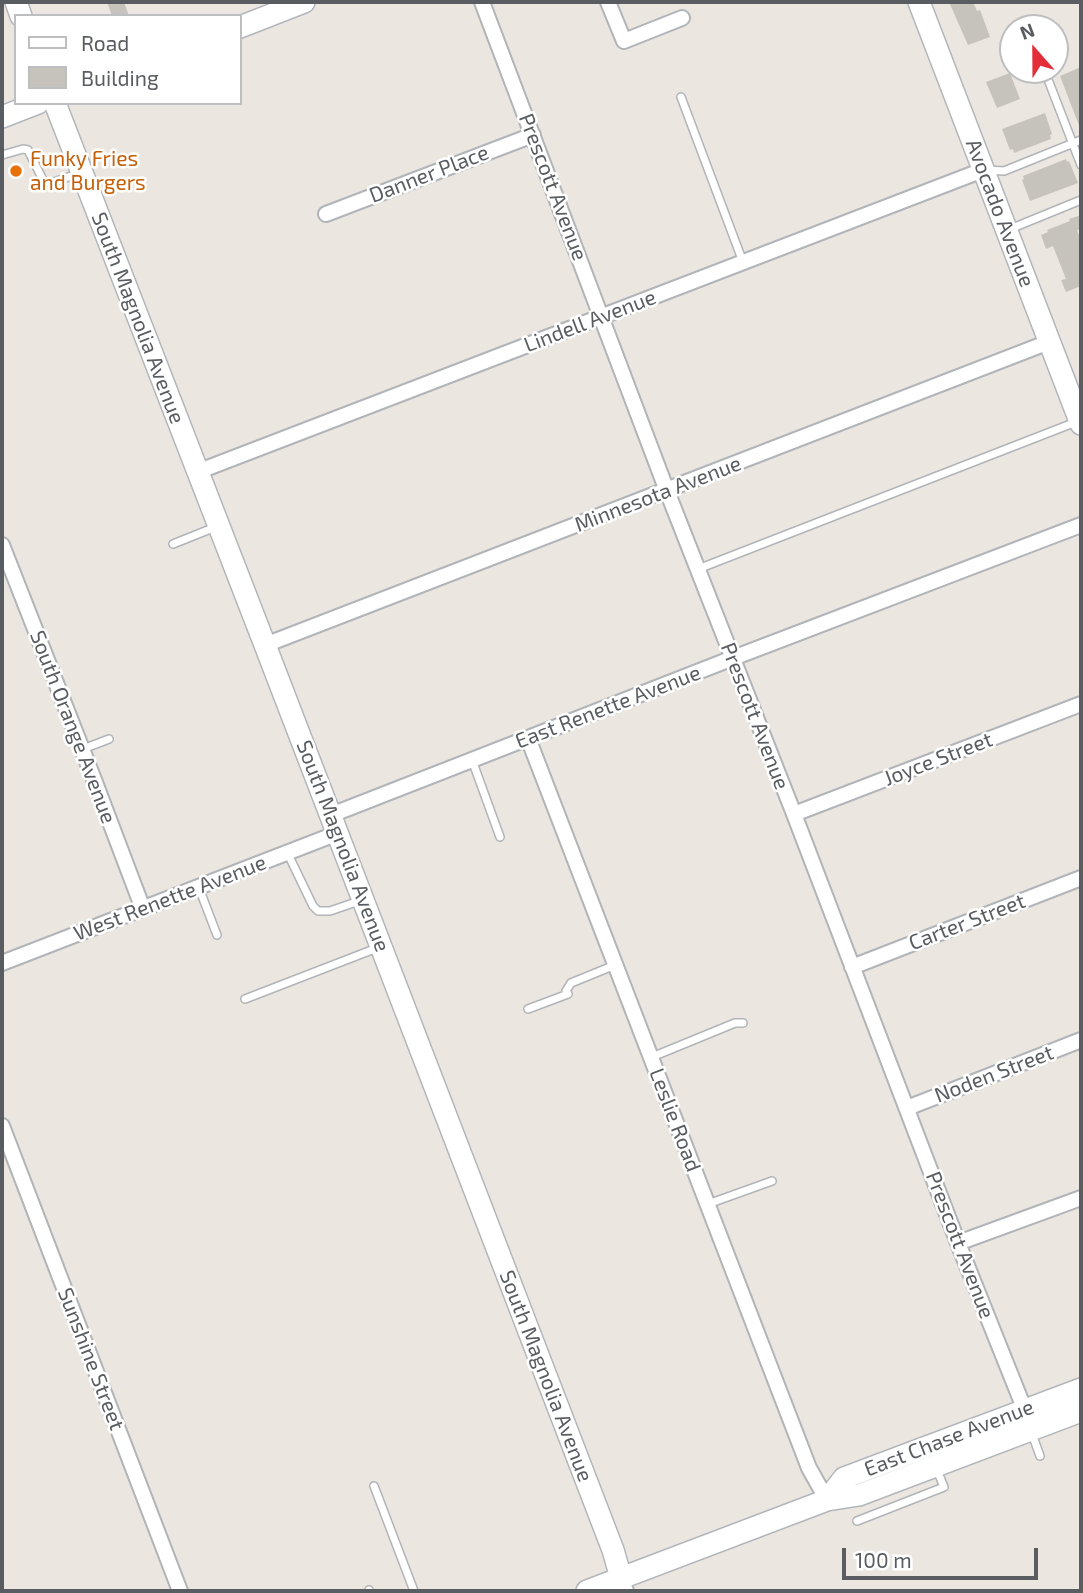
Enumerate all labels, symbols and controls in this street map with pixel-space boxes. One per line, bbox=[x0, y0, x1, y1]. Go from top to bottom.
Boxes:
legend bbox=[14, 14, 242, 105]
north arrow bbox=[999, 14, 1069, 84]
text: N bbox=[1016, 18, 1038, 44]
text: Road bbox=[81, 30, 129, 55]
text: Building bbox=[81, 65, 159, 90]
street label: Prescott Avenue bbox=[513, 110, 593, 264]
street label: Avocado Avenue bbox=[960, 135, 1040, 291]
street label: Danner Place bbox=[366, 140, 492, 208]
place label: Funky Fries and Burgers bbox=[30, 146, 146, 196]
marker: Funky Fries and Burgers bbox=[8, 163, 24, 179]
street label: South Magnolia Avenue bbox=[86, 209, 190, 427]
street label: Lindell Avenue bbox=[521, 284, 659, 358]
street label: Minnesota Avenue bbox=[571, 451, 745, 537]
street label: South Orange Avenue bbox=[25, 627, 121, 827]
street label: Prescott Avenue bbox=[715, 639, 795, 793]
street label: East Renette Avenue bbox=[512, 660, 704, 754]
street label: Joyce Street bbox=[880, 727, 996, 791]
street label: South Magnolia Avenue bbox=[291, 737, 395, 955]
street label: West Renette Avenue bbox=[70, 850, 270, 946]
street label: Carter Street bbox=[905, 888, 1029, 956]
street label: Noden Street bbox=[931, 1040, 1057, 1108]
street label: Leslie Road bbox=[644, 1065, 706, 1175]
street label: Prescott Avenue bbox=[920, 1168, 1000, 1322]
street label: South Magnolia Avenue bbox=[494, 1267, 598, 1485]
street label: Sunshine Street bbox=[52, 1284, 130, 1434]
street label: East Chase Avenue bbox=[861, 1394, 1037, 1482]
scale bar bbox=[845, 1534, 1041, 1578]
text: 100 m bbox=[855, 1547, 912, 1572]

